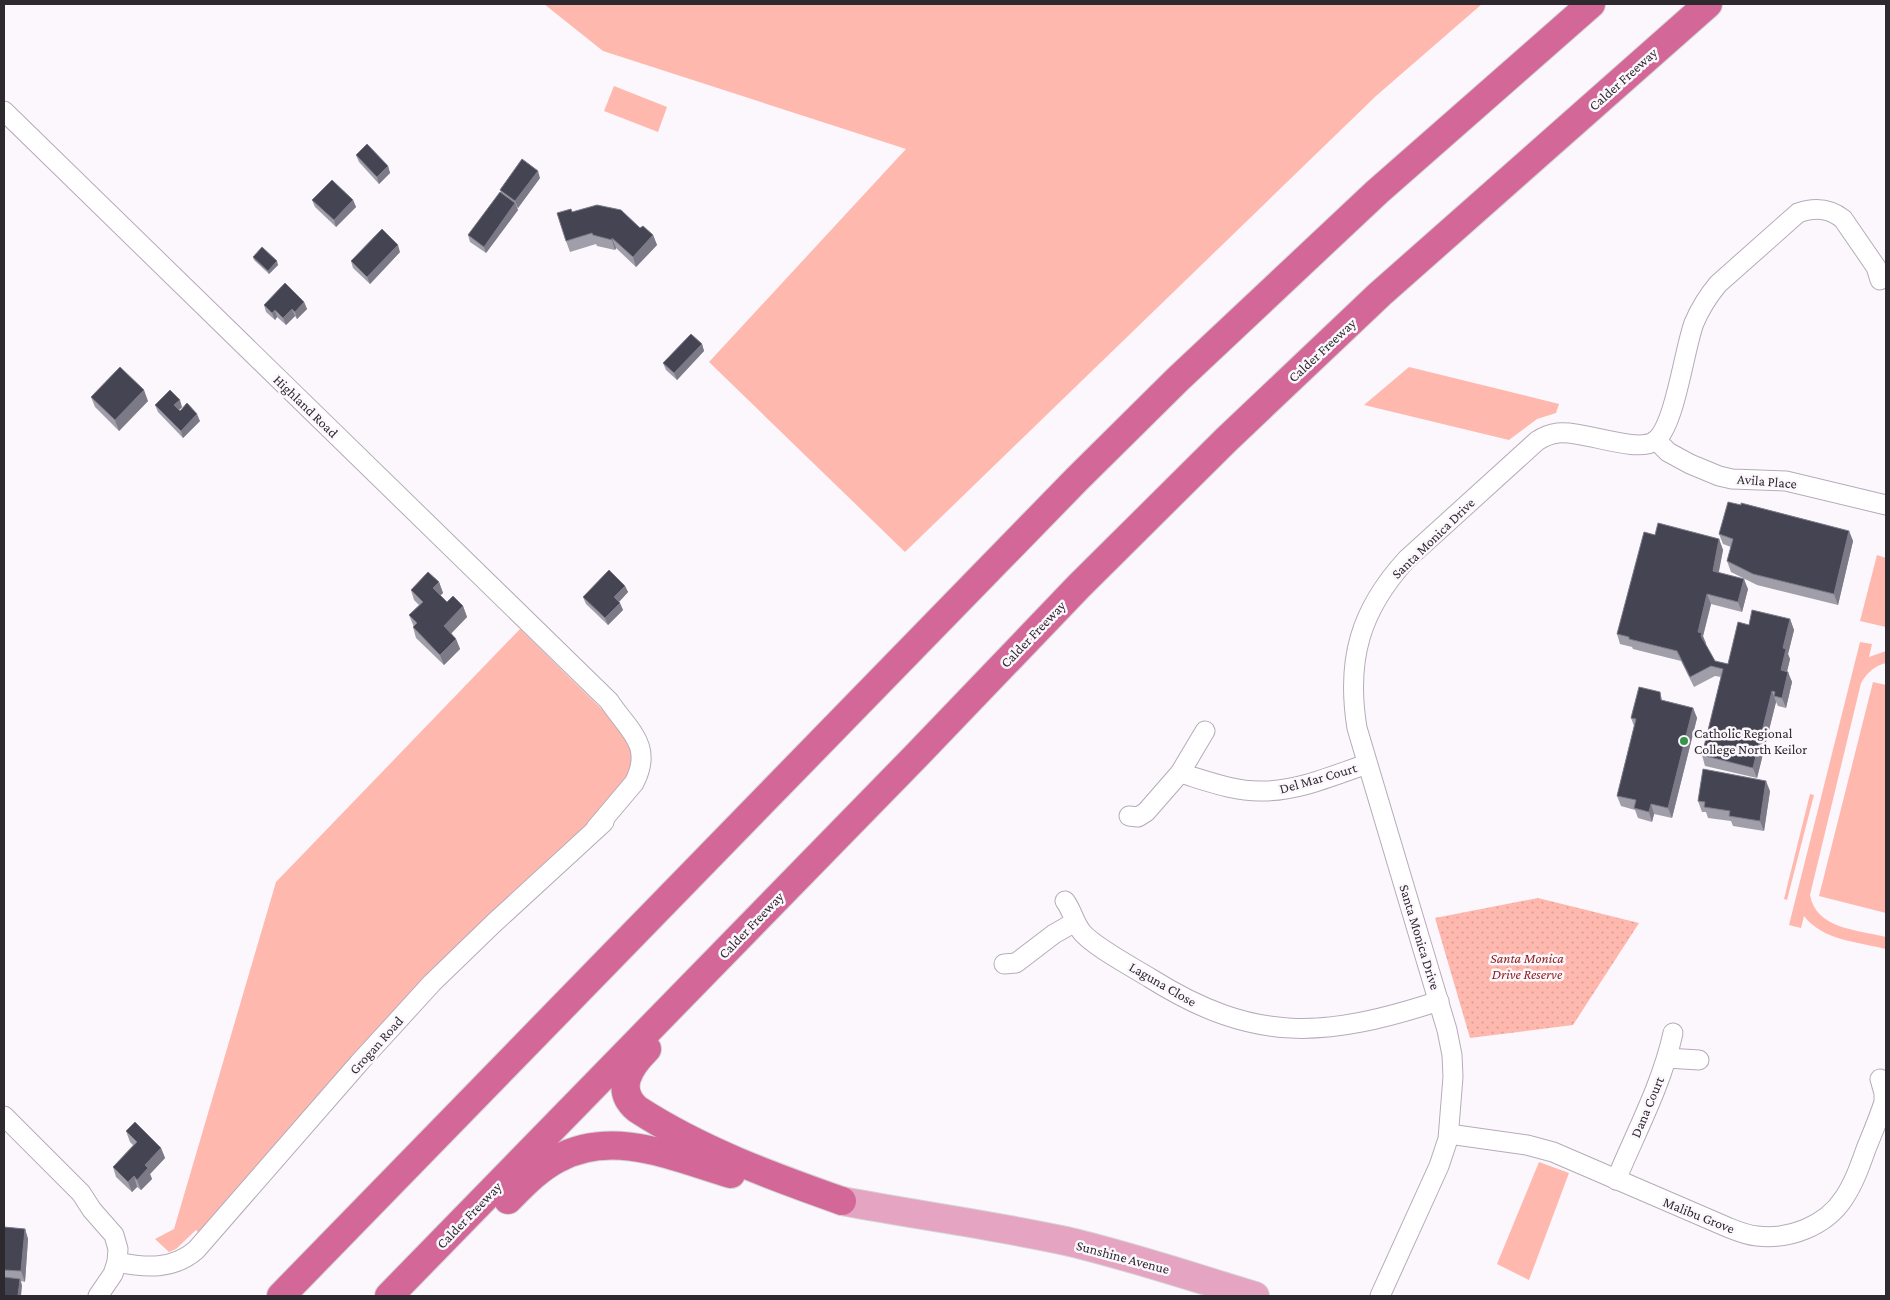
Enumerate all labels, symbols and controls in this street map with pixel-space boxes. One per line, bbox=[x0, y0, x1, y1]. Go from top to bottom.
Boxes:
street label: Calder Freeway bbox=[1586, 44, 1661, 114]
street label: Calder Freeway bbox=[1285, 314, 1359, 385]
street label: Highland Road bbox=[271, 371, 342, 441]
street label: Avila Place bbox=[1737, 470, 1797, 492]
street label: Santa Monica Drive bbox=[1388, 494, 1478, 582]
street label: Calder Freeway bbox=[997, 597, 1069, 671]
place label: Catholic Regional College North Keilor bbox=[1694, 725, 1807, 757]
marker: Catholic Regional College North Keilor bbox=[1678, 735, 1690, 747]
street label: Del Mar Court bbox=[1278, 759, 1359, 797]
street label: Santa Monica Drive bbox=[1396, 882, 1444, 992]
street label: Calder Freeway bbox=[715, 888, 787, 962]
park label: Santa Monica Drive Reserve bbox=[1490, 950, 1564, 982]
street label: Laguna Close bbox=[1127, 958, 1199, 1010]
street label: Grogan Road bbox=[346, 1012, 407, 1077]
street label: Dana Court bbox=[1627, 1074, 1667, 1140]
street label: Calder Freeway bbox=[433, 1178, 505, 1252]
street label: Malibu Grove bbox=[1661, 1193, 1737, 1237]
street label: Sunshine Avenue bbox=[1075, 1237, 1171, 1277]

